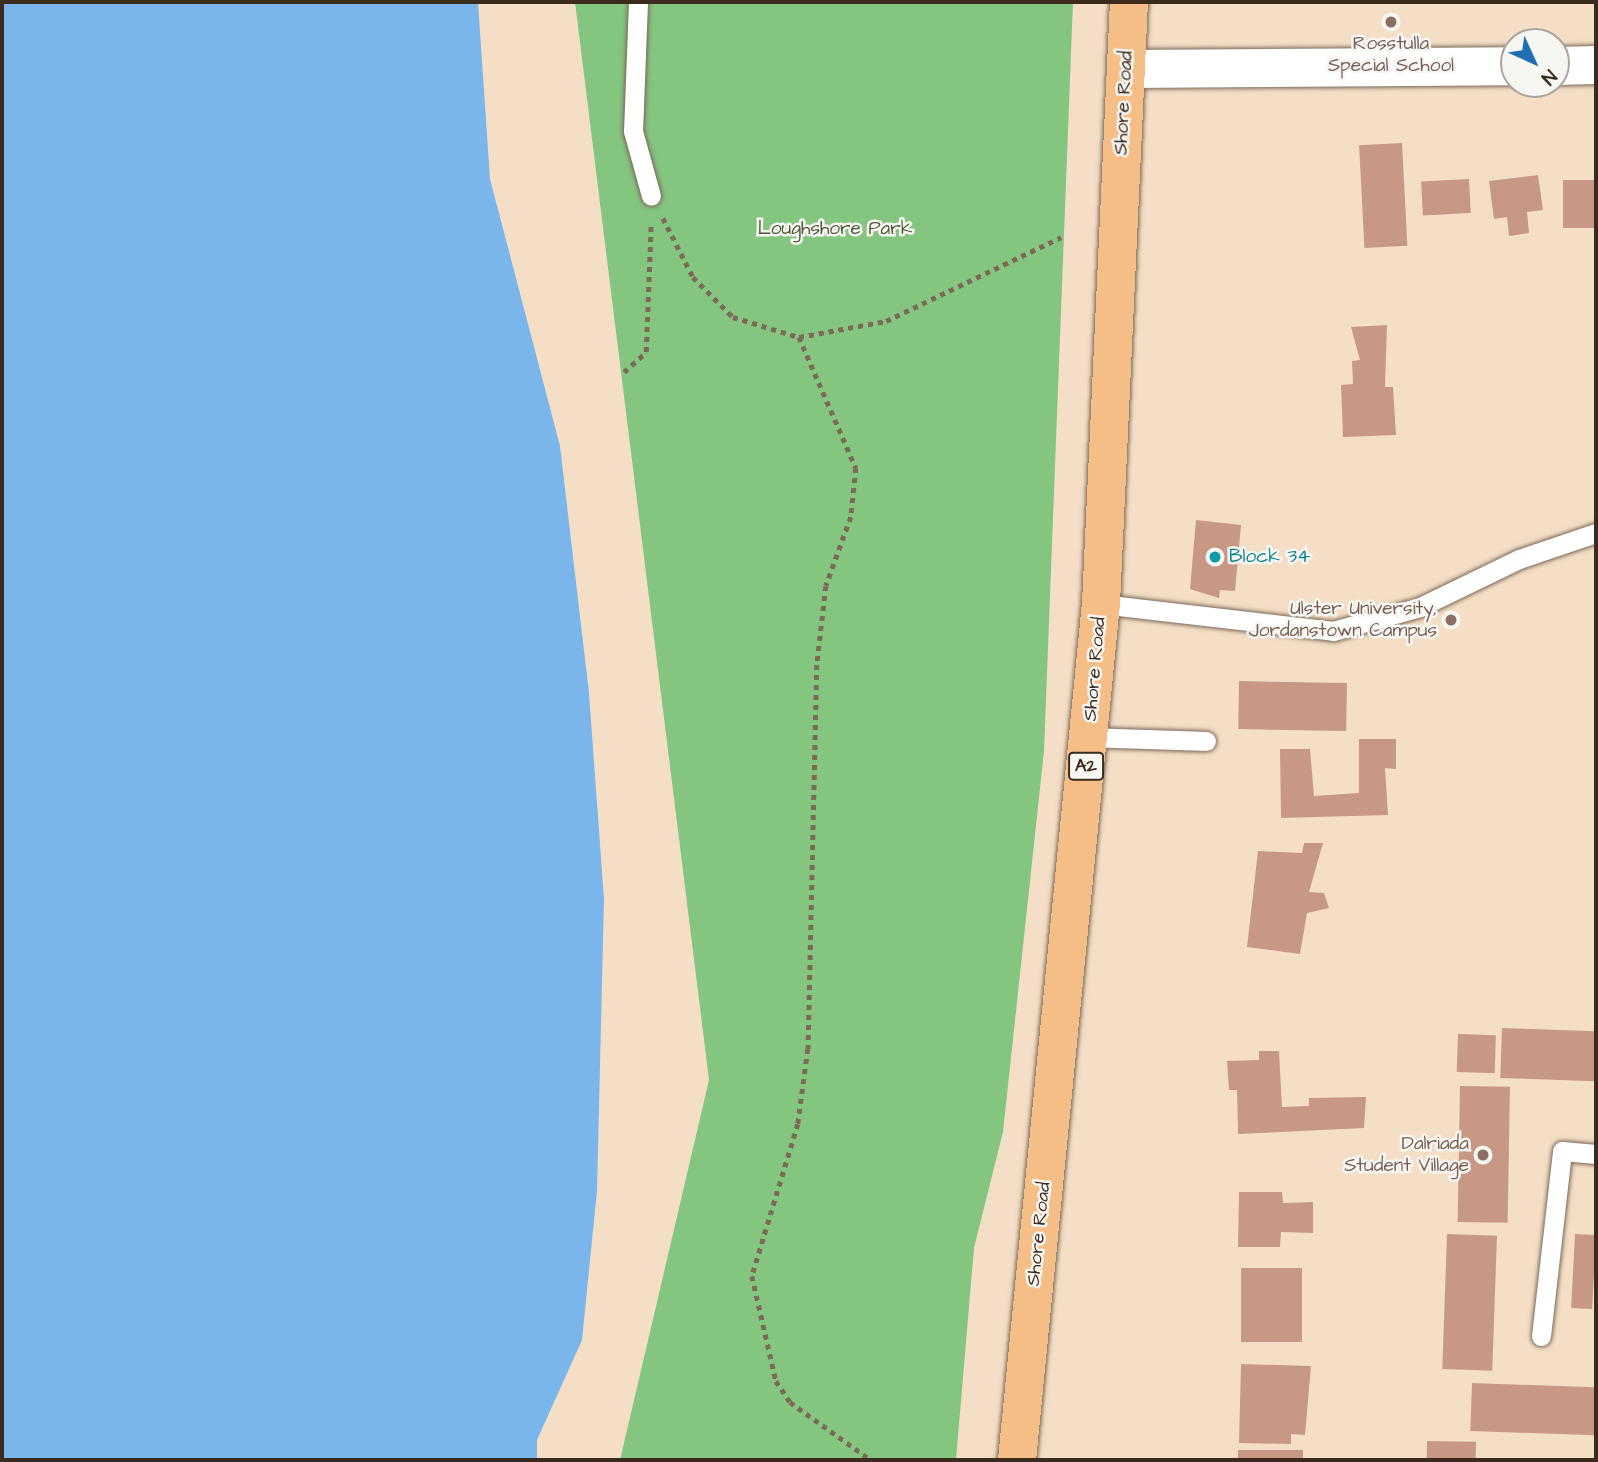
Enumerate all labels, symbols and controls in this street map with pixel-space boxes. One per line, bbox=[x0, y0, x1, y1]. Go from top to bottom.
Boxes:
marker: Rosstulla Special School bbox=[1383, 14, 1399, 30]
north arrow bbox=[1500, 28, 1570, 98]
place label: Rosstulla Special School bbox=[1328, 33, 1454, 77]
street label: Shore Road bbox=[1110, 50, 1138, 156]
text: N bbox=[1535, 63, 1563, 91]
park label: Loughshore Park bbox=[758, 218, 912, 240]
place label: Block 34 bbox=[1229, 546, 1310, 568]
marker: Block 34 bbox=[1207, 549, 1223, 565]
place label: Ulster University, Jordanstown Campus bbox=[1249, 598, 1437, 642]
marker: Ulster University, Jordanstown Campus bbox=[1443, 612, 1459, 628]
street label: Shore Road bbox=[1079, 616, 1111, 722]
road number: A2 bbox=[1067, 752, 1105, 780]
place label: Dalriada Student Village bbox=[1344, 1133, 1469, 1177]
marker: Dalriada Student Village bbox=[1475, 1147, 1491, 1163]
street label: Shore Road bbox=[1022, 1181, 1056, 1287]

